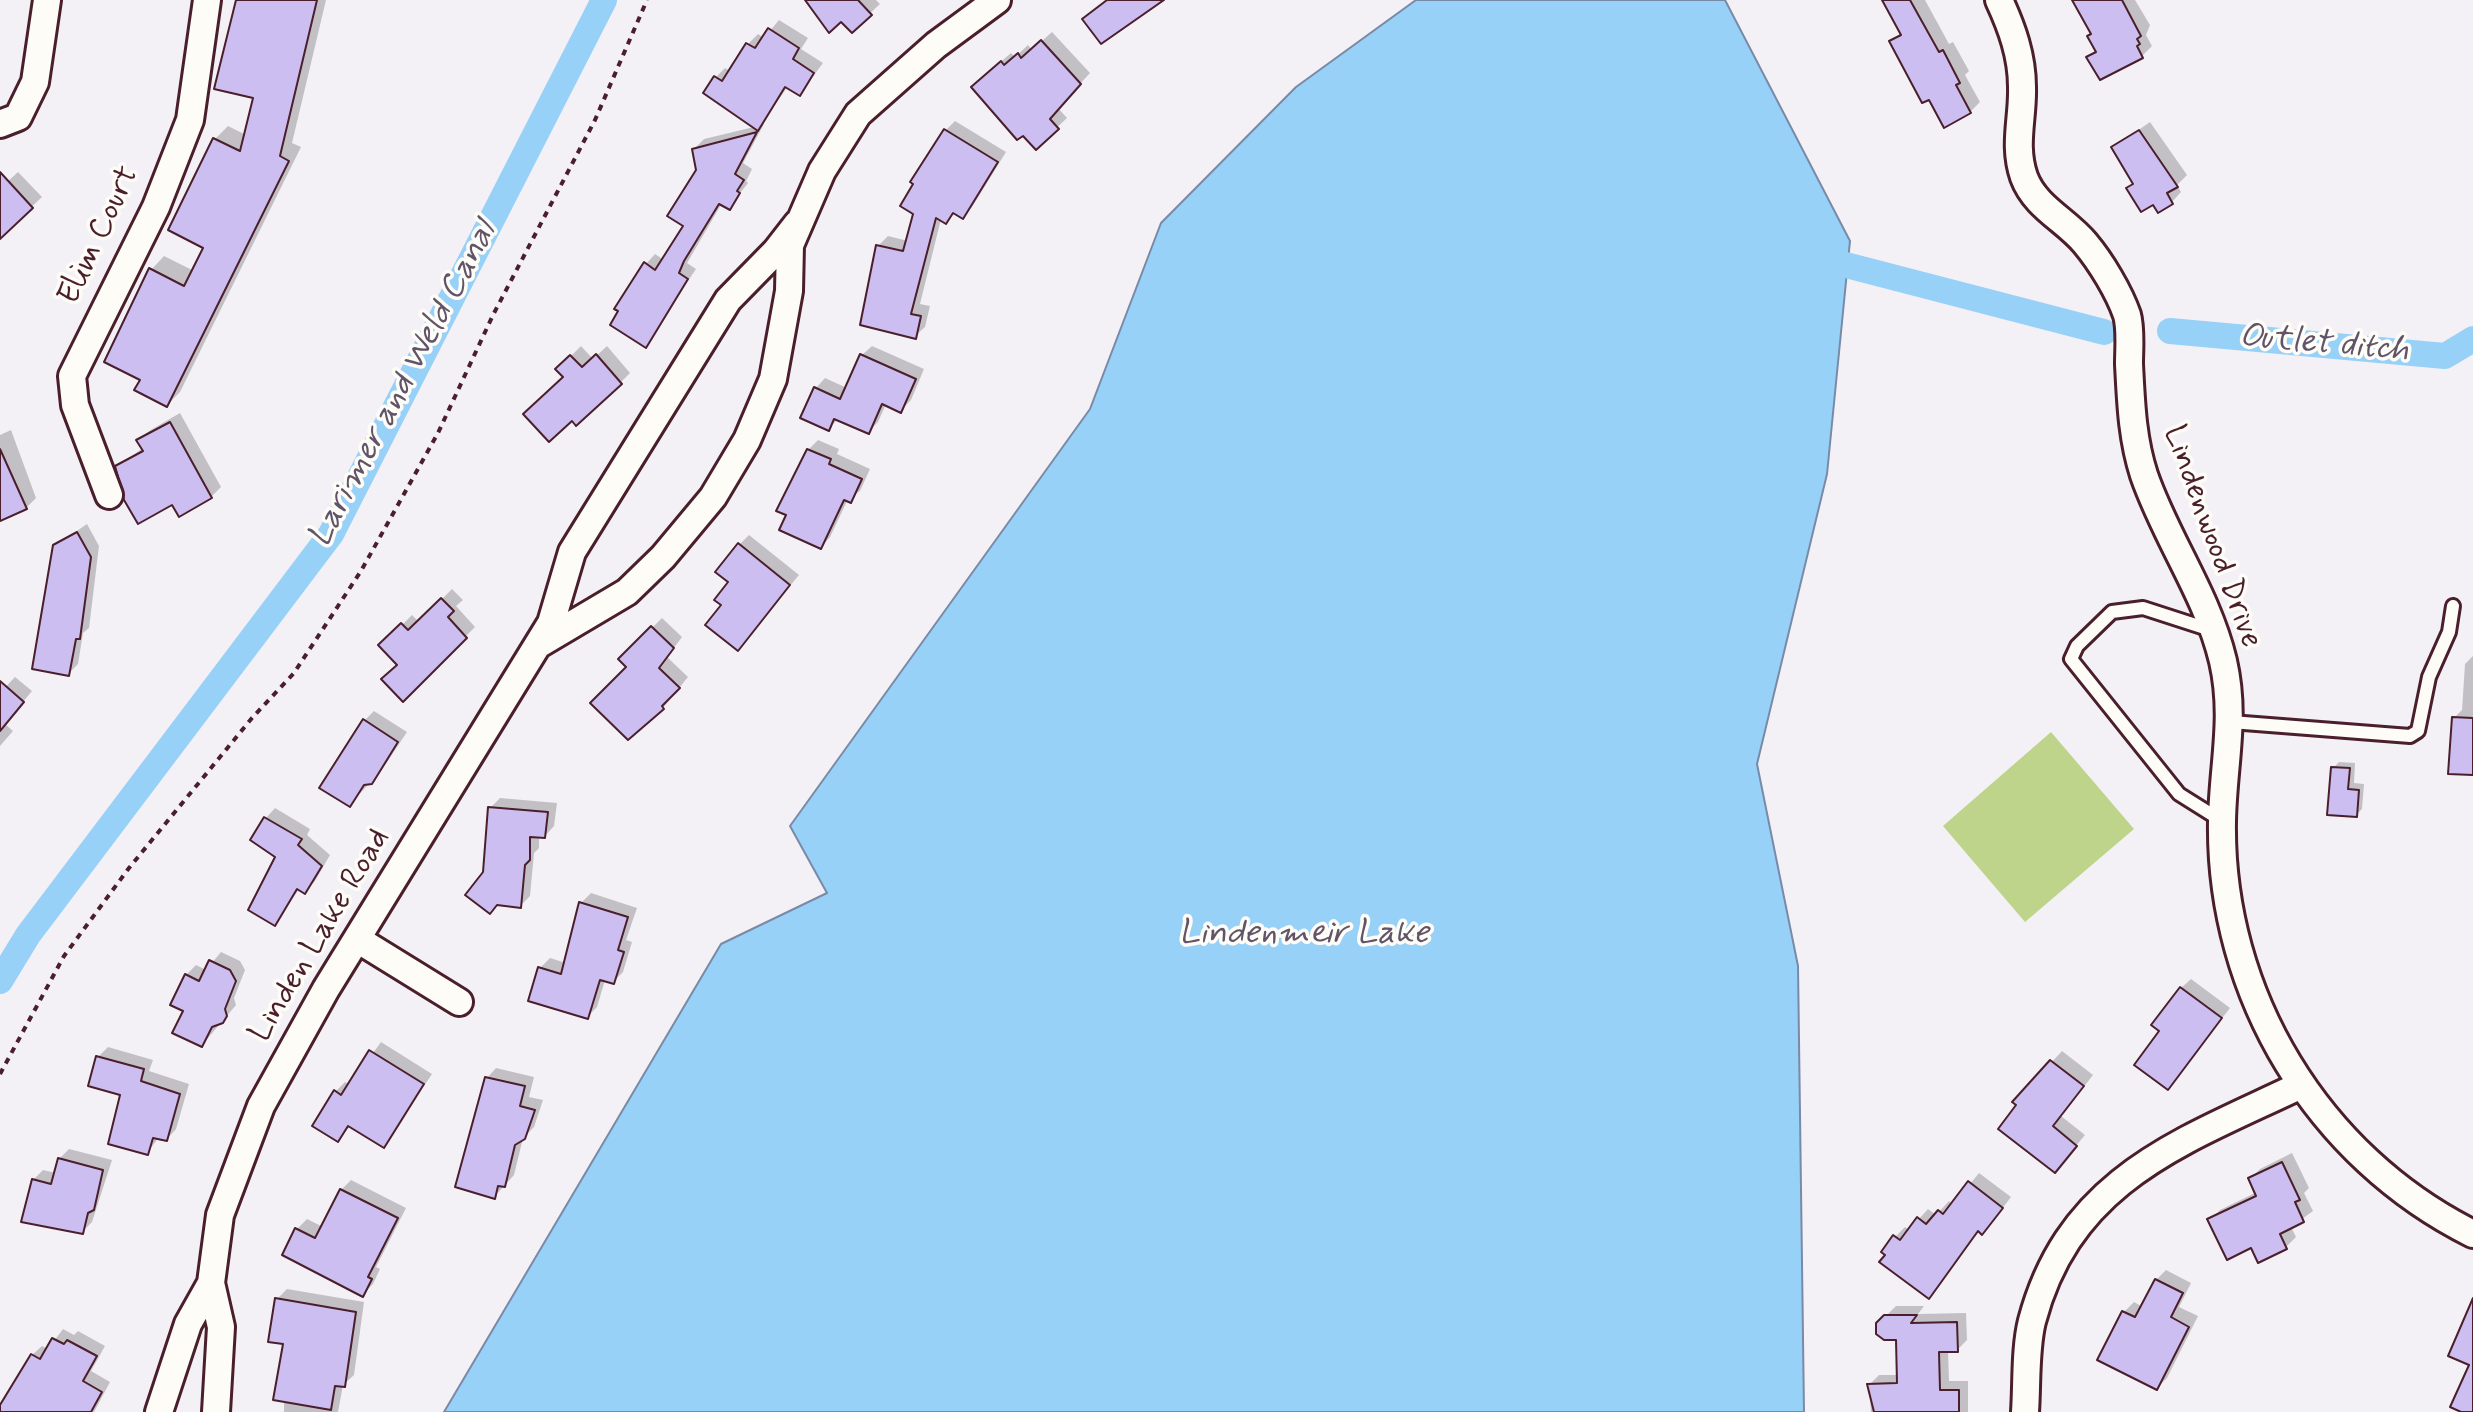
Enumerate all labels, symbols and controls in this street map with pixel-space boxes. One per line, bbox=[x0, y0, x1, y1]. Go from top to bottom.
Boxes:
street label: Elim Court bbox=[51, 161, 149, 311]
water label: Larimer and Weld Canal bbox=[301, 215, 507, 555]
water label: Outlet ditch bbox=[2238, 317, 2410, 373]
street label: Lindenwood Drive bbox=[2153, 421, 2269, 653]
street label: Linden Lake Road bbox=[242, 822, 400, 1050]
water label: Lindenmeir Lake bbox=[1179, 915, 1429, 955]

